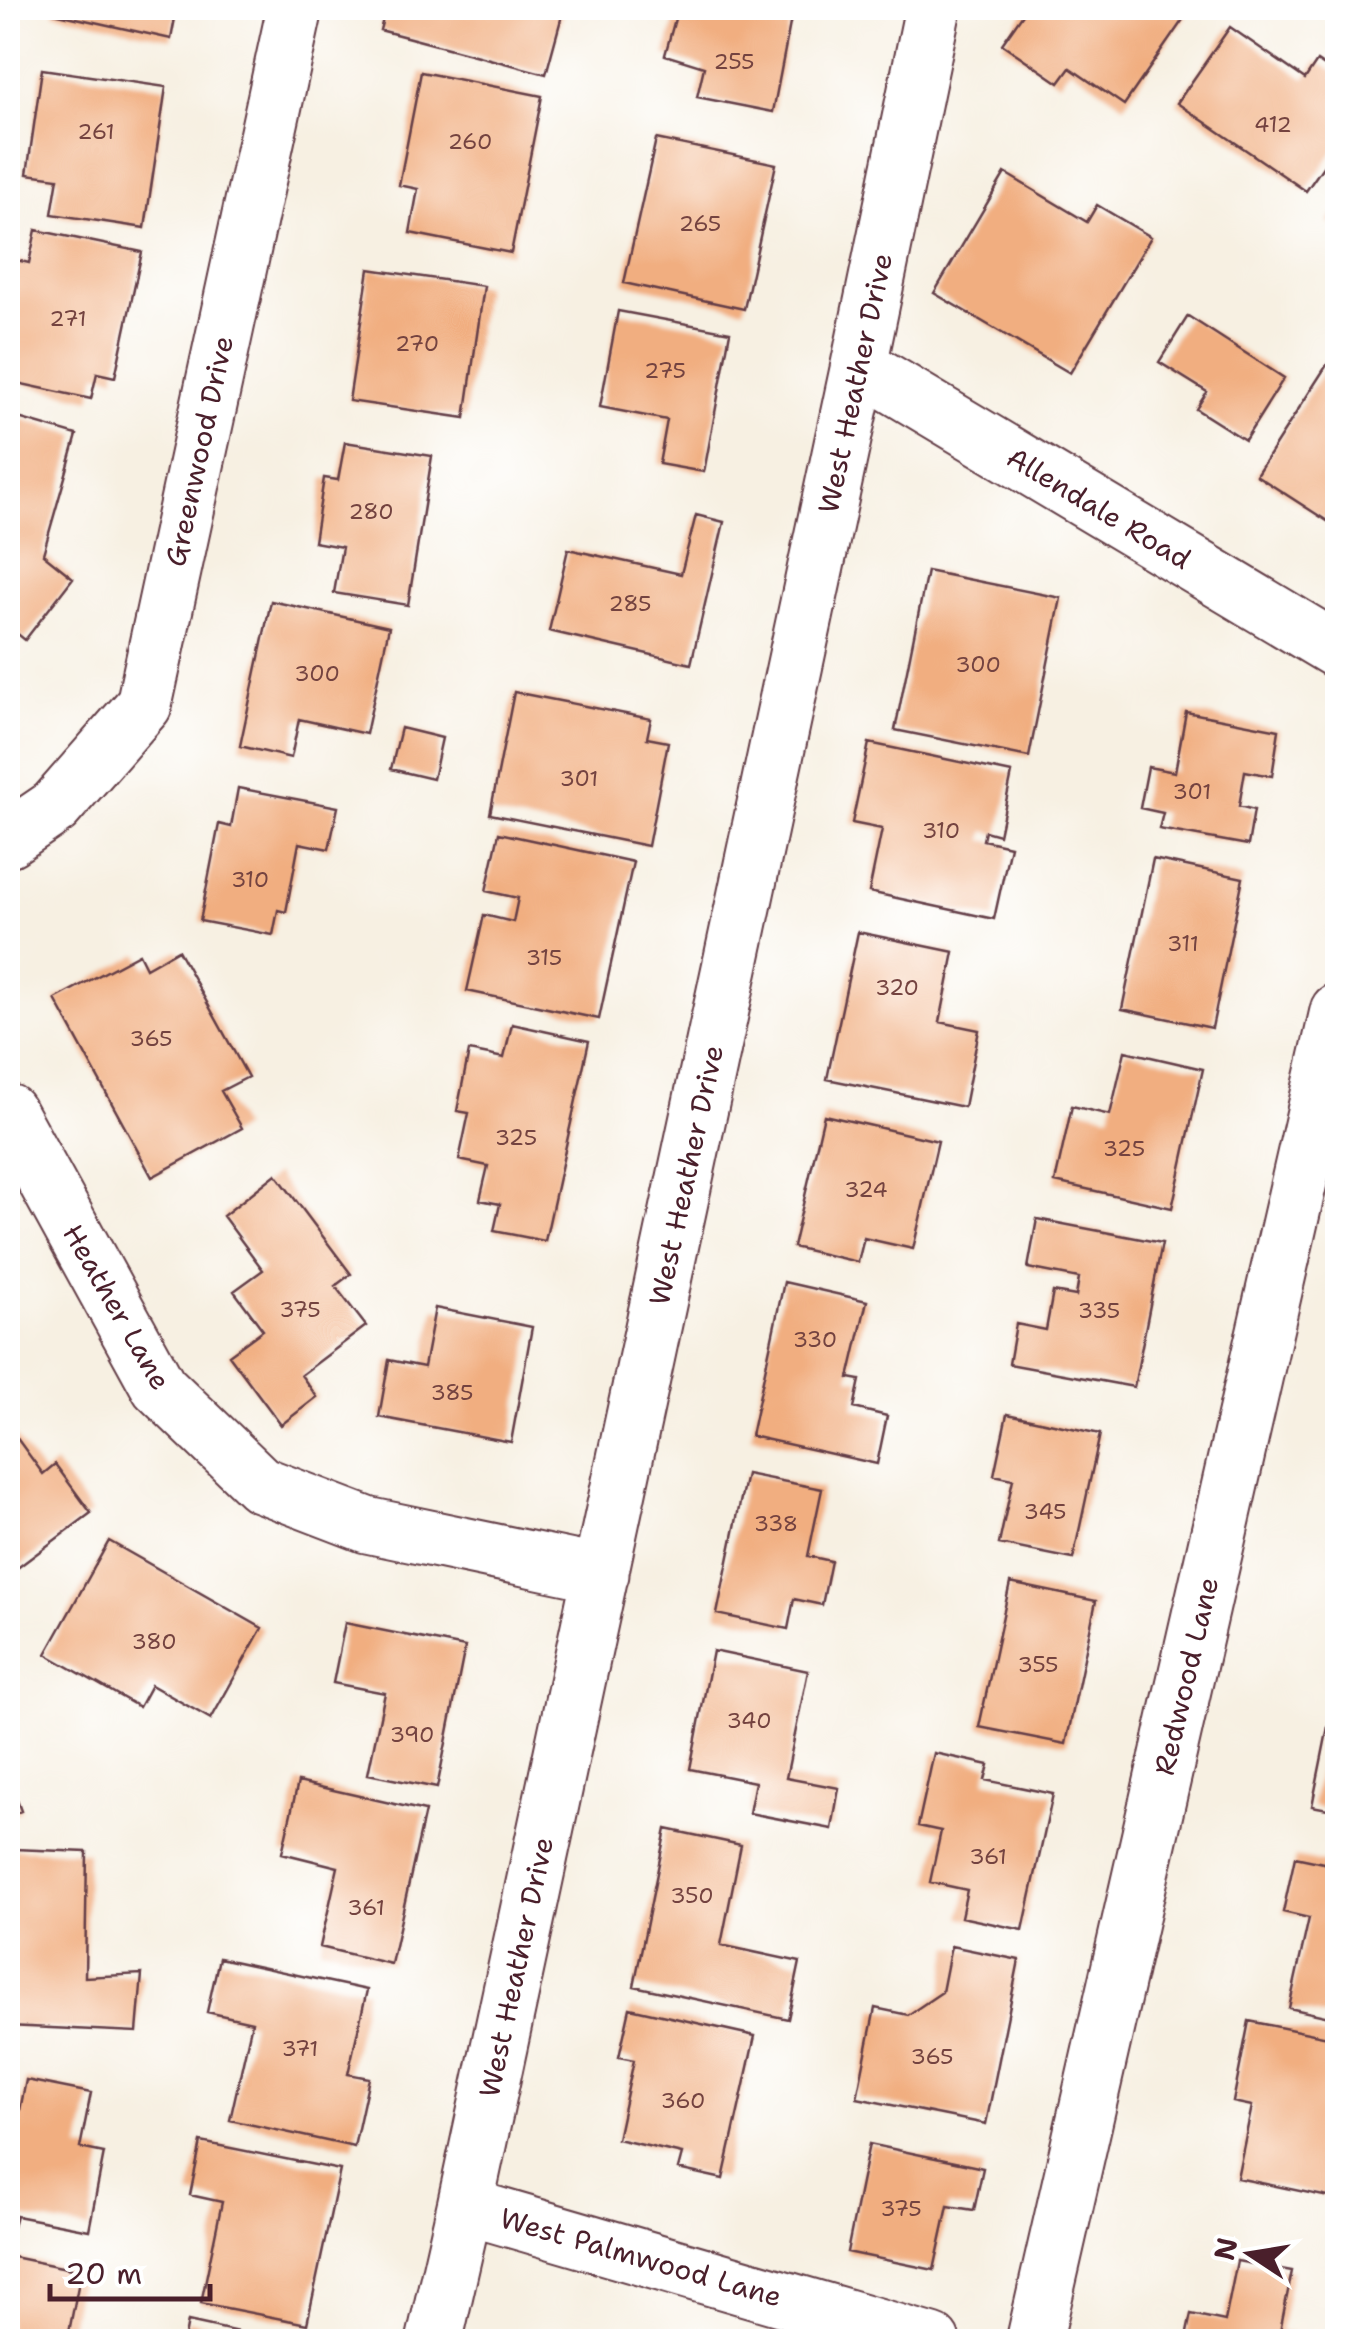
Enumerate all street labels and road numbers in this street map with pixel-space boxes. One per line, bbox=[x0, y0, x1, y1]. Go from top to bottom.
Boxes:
street label: West Heather Drive bbox=[809, 249, 901, 517]
street label: Greenwood Drive bbox=[156, 332, 242, 570]
street label: Allendale Road bbox=[1000, 438, 1198, 578]
street label: West Heather Drive bbox=[640, 1041, 732, 1309]
street label: Heather Lane bbox=[54, 1217, 180, 1397]
street label: Redwood Lane bbox=[1145, 1573, 1227, 1779]
street label: West Heather Drive bbox=[470, 1833, 562, 2101]
street label: West Palmwood Lane bbox=[496, 2199, 786, 2315]

